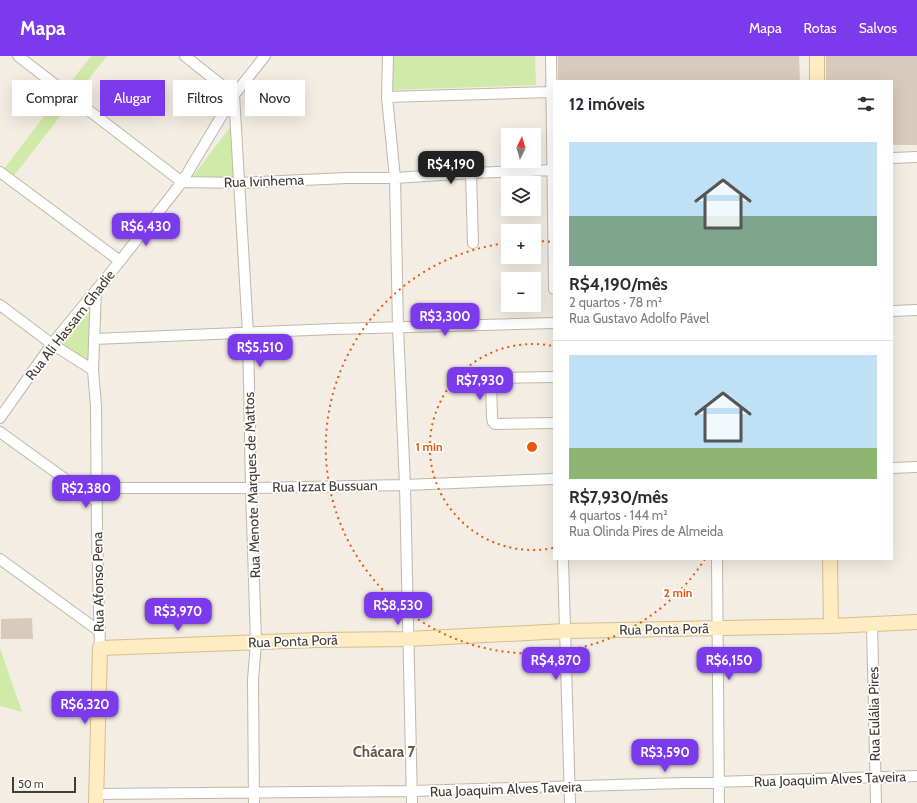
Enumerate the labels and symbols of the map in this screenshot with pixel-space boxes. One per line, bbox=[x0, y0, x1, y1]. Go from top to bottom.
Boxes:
north arrow bbox=[501, 128, 541, 168]
pin: R$4,190 bbox=[414, 151, 488, 185]
street label: Rua Ivinhema bbox=[224, 171, 305, 191]
pin: R$6,430 bbox=[109, 213, 183, 247]
street label: Rua Ali Hassam Ghadie bbox=[21, 266, 119, 384]
pin: R$3,300 bbox=[408, 303, 482, 337]
pin: R$5,510 bbox=[223, 334, 297, 368]
pin: R$7,930 bbox=[443, 367, 517, 401]
street label: Rua Menote Marques de Mattos bbox=[240, 391, 264, 579]
text: 1 min bbox=[415, 439, 443, 454]
centre of rings bbox=[525, 440, 539, 454]
pin: R$2,380 bbox=[49, 475, 123, 509]
street label: Rua Izzat Bussuan bbox=[272, 476, 378, 496]
street label: Rua Afonso Pena bbox=[88, 532, 108, 632]
text: 2 min bbox=[664, 585, 692, 600]
pin: R$8,530 bbox=[361, 592, 435, 626]
pin: R$3,970 bbox=[141, 598, 215, 632]
street label: Rua Ponta Porã bbox=[619, 619, 709, 639]
street label: Rua Ponta Porã bbox=[248, 630, 339, 652]
pin: R$4,870 bbox=[519, 647, 593, 681]
pin: R$6,150 bbox=[692, 647, 766, 681]
street label: Rua Eulália Pires bbox=[864, 666, 884, 761]
pin: R$6,320 bbox=[48, 691, 122, 725]
pin: R$3,590 bbox=[628, 739, 702, 773]
district label: Chácara 7 bbox=[353, 743, 416, 761]
street label: Rua Joaquim Alves Taveira bbox=[754, 767, 907, 791]
scale bar bbox=[12, 775, 76, 794]
street label: Rua Joaquim Alves Taveira bbox=[430, 777, 583, 801]

